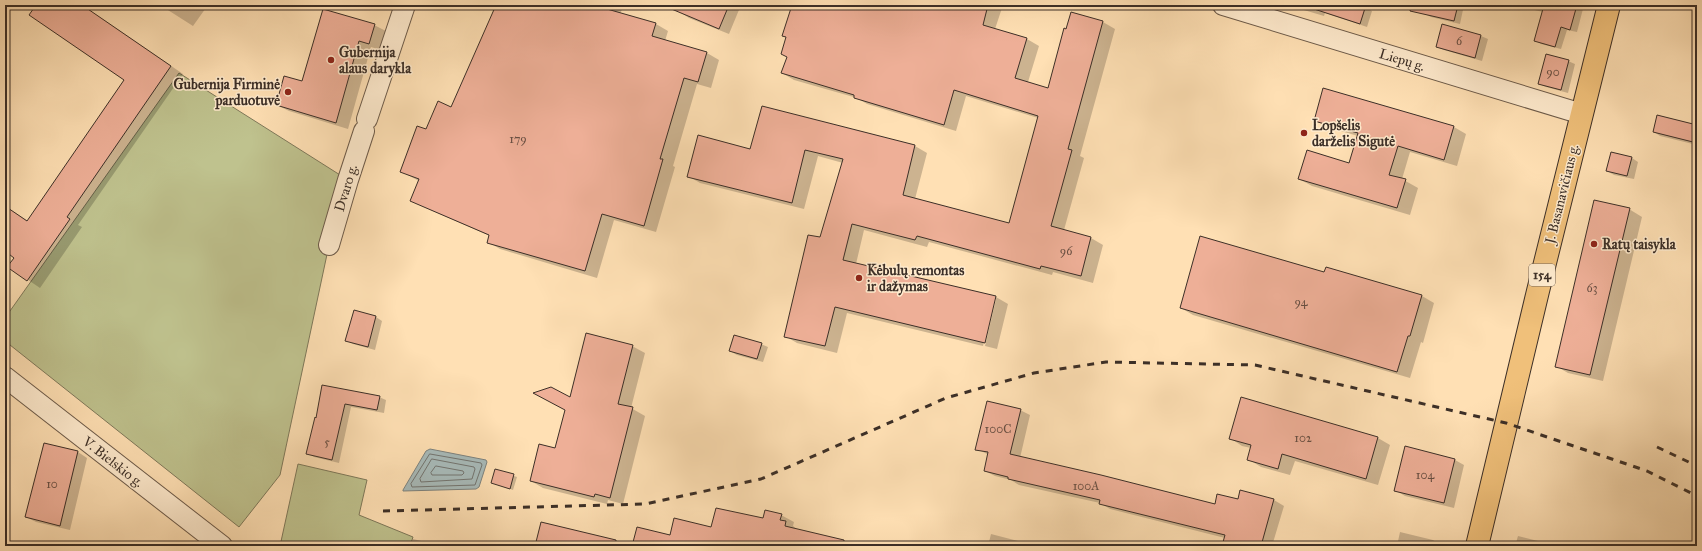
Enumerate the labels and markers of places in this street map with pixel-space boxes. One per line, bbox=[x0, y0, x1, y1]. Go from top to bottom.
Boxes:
place label: Gubernija alaus darykla bbox=[339, 44, 412, 78]
marker: Gubernija alaus darykla bbox=[326, 55, 336, 65]
place label: Gubernija Firminė parduotuvė bbox=[173, 76, 280, 110]
marker: Gubernija Firminė parduotuvė bbox=[283, 87, 293, 97]
place label: Lopšelis darželis Sigutė bbox=[1312, 117, 1395, 151]
marker: Lopšelis darželis Sigutė bbox=[1299, 128, 1309, 138]
place label: Ratų taisykla bbox=[1602, 236, 1677, 254]
marker: Ratų taisykla bbox=[1589, 239, 1599, 249]
place label: Kėbulų remontas ir dažymas bbox=[867, 262, 964, 296]
marker: Kėbulų remontas ir dažymas bbox=[854, 273, 864, 283]

